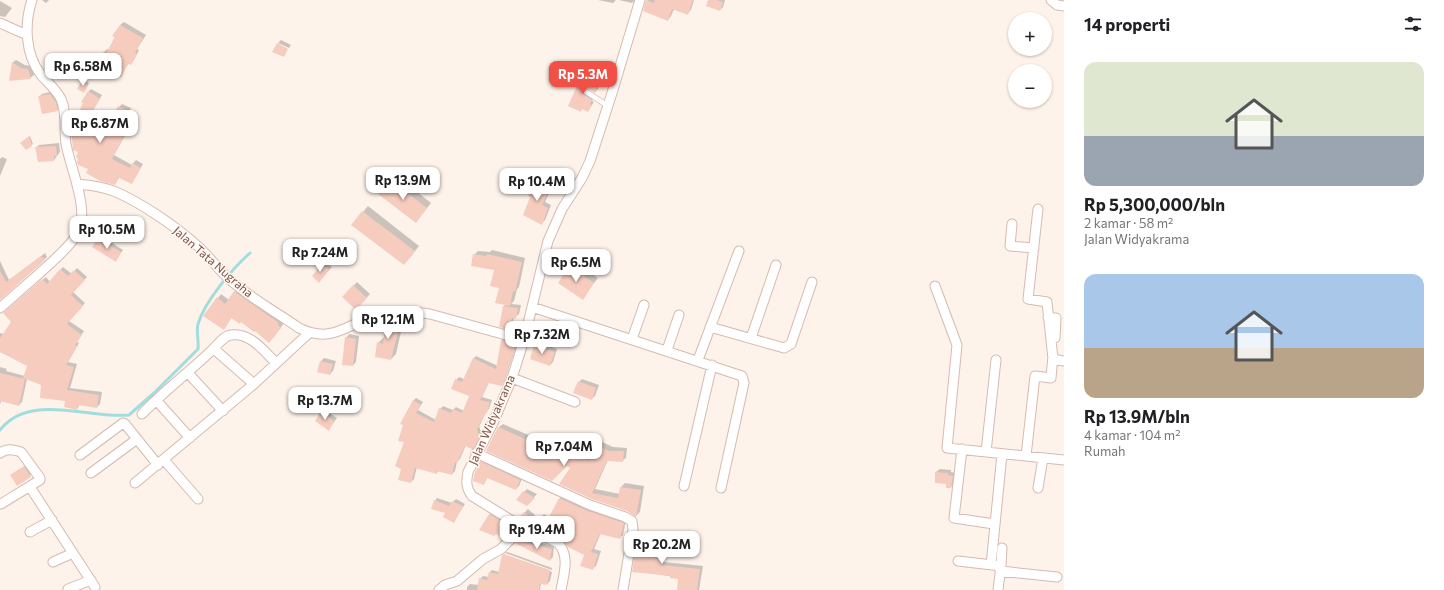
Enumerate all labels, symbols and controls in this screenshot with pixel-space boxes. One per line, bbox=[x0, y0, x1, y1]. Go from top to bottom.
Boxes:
map controls bbox=[1008, 12, 1052, 108]
button: + bbox=[1008, 12, 1052, 56]
icon: filters bbox=[1402, 13, 1424, 35]
text: 14 properti bbox=[1084, 14, 1170, 35]
pin: Rp 6.58M bbox=[42, 53, 124, 87]
text: Rp 6.58M bbox=[54, 58, 112, 74]
pin: Rp 5.3M bbox=[546, 61, 620, 95]
button: − bbox=[1008, 64, 1052, 108]
text: Rp 5.3M bbox=[558, 66, 608, 82]
icon: home bbox=[1218, 88, 1290, 160]
pin: Rp 6.87M bbox=[59, 110, 141, 144]
text: Rp 6.87M bbox=[71, 115, 129, 131]
pin: Rp 13.9M bbox=[362, 167, 444, 201]
pin: Rp 10.4M bbox=[496, 168, 578, 202]
text: Rp 13.9M bbox=[375, 172, 431, 188]
text: Rp 10.4M bbox=[508, 173, 566, 189]
text: Rp 5,300,000/bln bbox=[1084, 194, 1225, 215]
text: 2 kamar · 58 m² bbox=[1084, 215, 1173, 231]
pin: Rp 10.5M bbox=[66, 216, 148, 250]
text: Rp 10.5M bbox=[78, 221, 136, 237]
street label: Jalan Tata Nugraha bbox=[170, 223, 256, 300]
text: Jalan Widyakrama bbox=[1084, 231, 1189, 247]
pin: Rp 7.24M bbox=[279, 239, 361, 273]
text: Rp 7.24M bbox=[292, 244, 348, 260]
pin: Rp 6.5M bbox=[539, 249, 613, 283]
text: Rp 6.5M bbox=[551, 254, 601, 270]
icon: home bbox=[1218, 300, 1290, 372]
pin: Rp 12.1M bbox=[347, 306, 429, 340]
text: Rp 12.1M bbox=[361, 311, 415, 327]
pin: Rp 7.32M bbox=[501, 321, 583, 355]
text: Rp 7.32M bbox=[514, 326, 570, 342]
street label: Jalan Widyakrama bbox=[465, 372, 518, 467]
pin: Rp 13.7M bbox=[284, 387, 366, 421]
text: Rp 13.7M bbox=[297, 392, 353, 408]
text: Rp 13.9M/bln bbox=[1084, 406, 1190, 427]
text: 4 kamar · 104 m² bbox=[1084, 427, 1180, 443]
pin: Rp 7.04M bbox=[523, 433, 605, 467]
text: Rp 7.04M bbox=[535, 438, 593, 454]
text: Rumah bbox=[1084, 443, 1126, 459]
pin: Rp 19.4M bbox=[496, 516, 578, 550]
text: Rp 19.4M bbox=[509, 521, 565, 537]
pin: Rp 20.2M bbox=[621, 531, 703, 565]
text: Rp 20.2M bbox=[633, 536, 691, 552]

